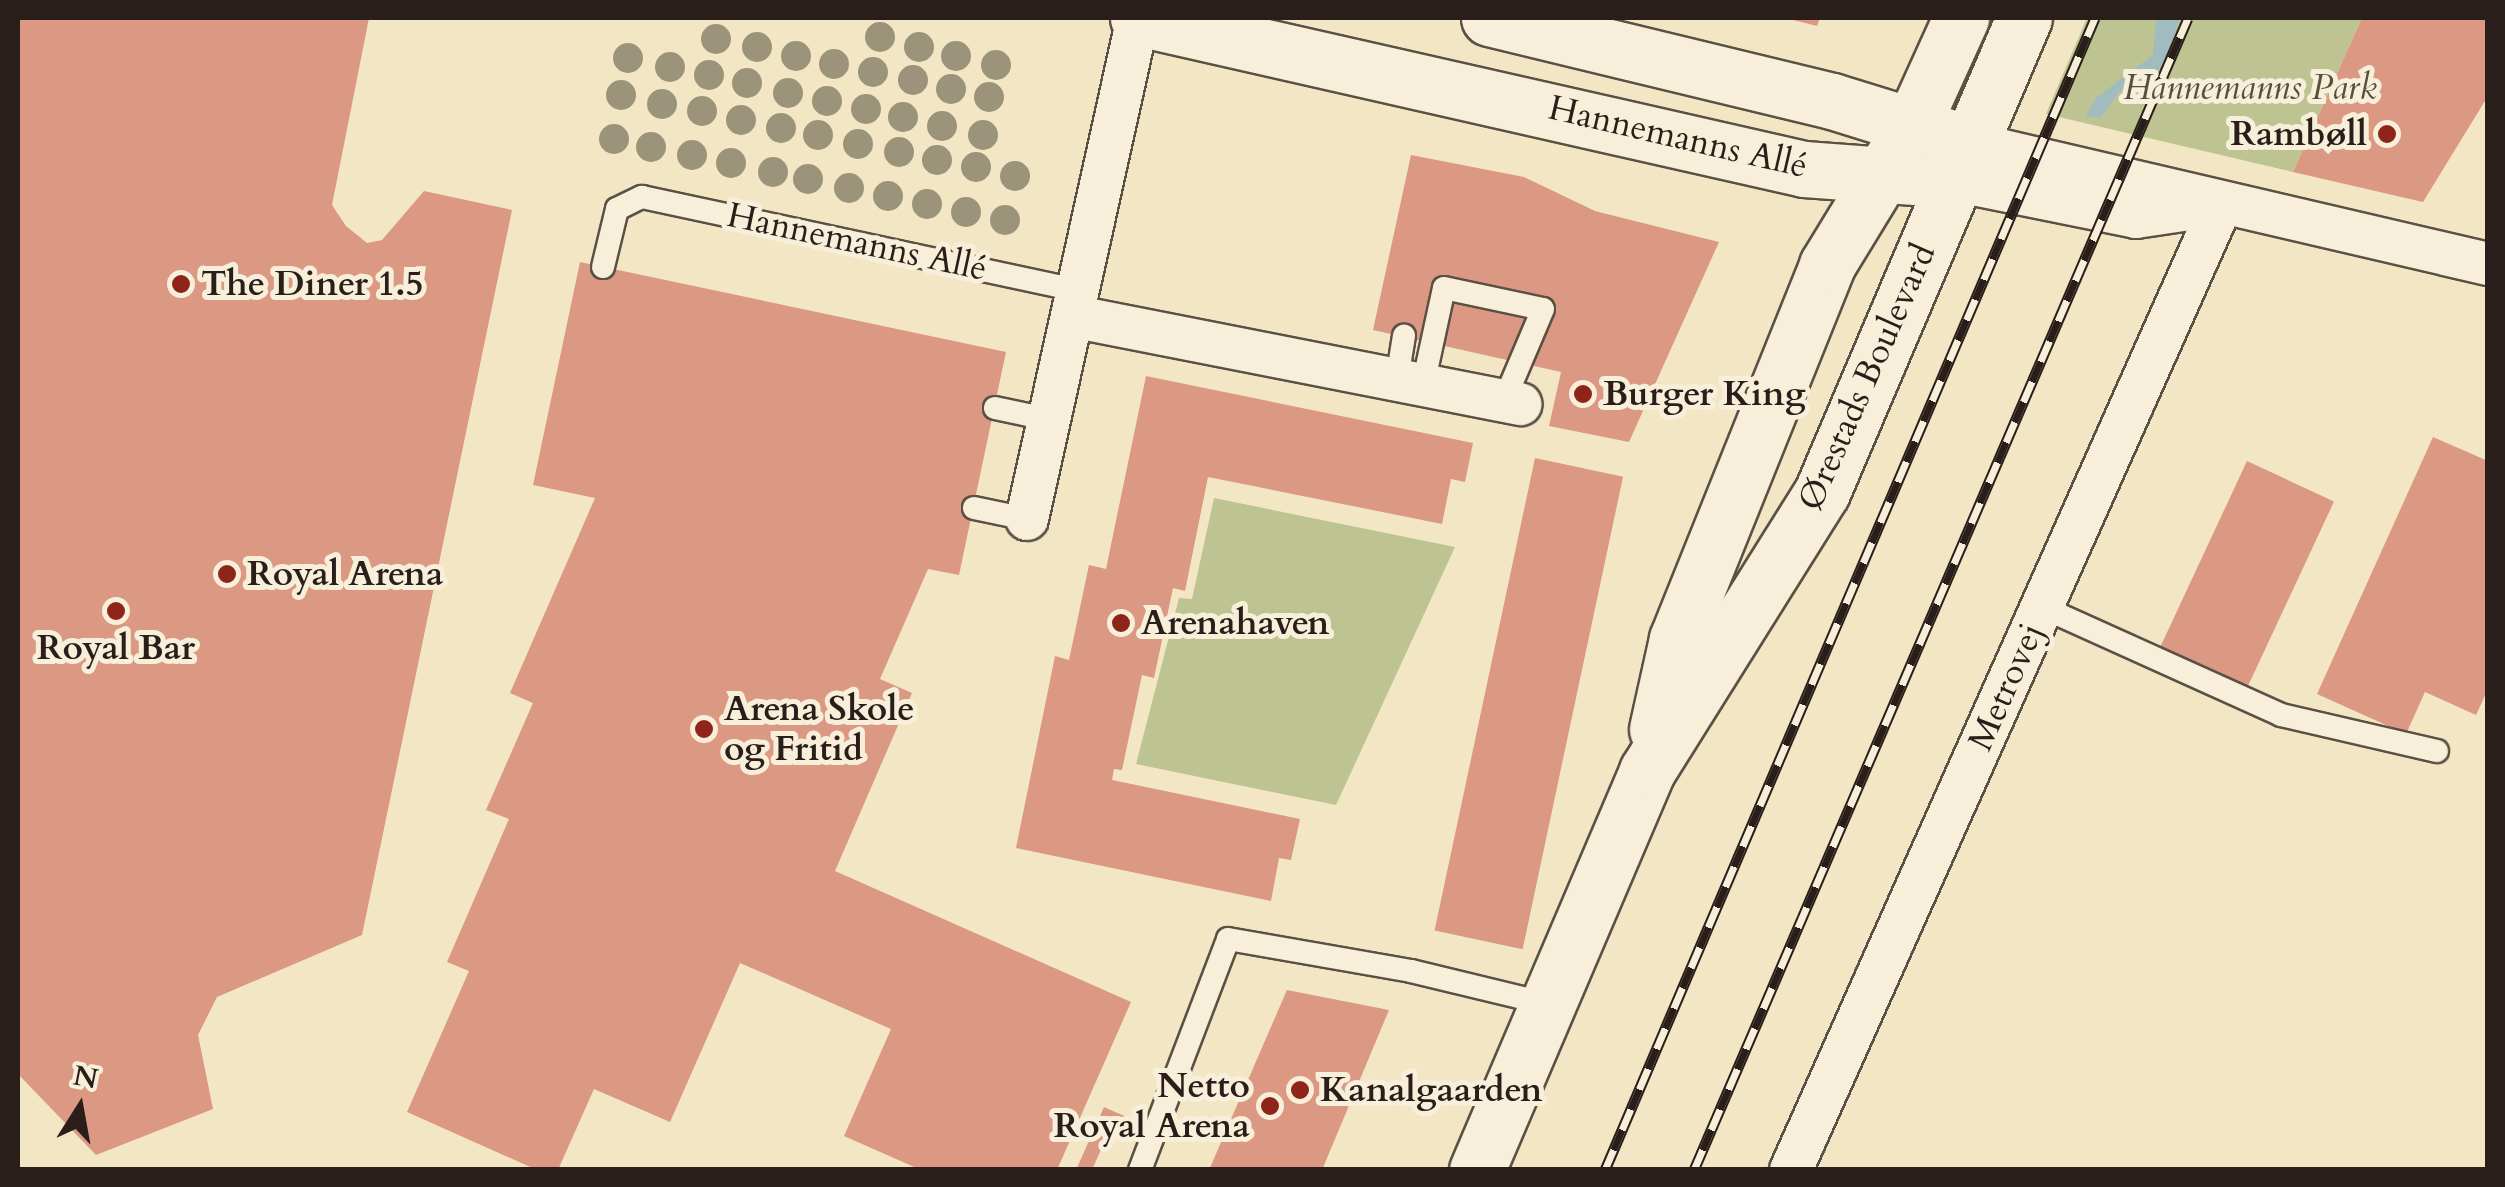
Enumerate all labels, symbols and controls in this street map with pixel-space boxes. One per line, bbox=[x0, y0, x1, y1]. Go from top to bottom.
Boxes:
park label: Hannemanns Park bbox=[2123, 67, 2377, 109]
street label: Hannemanns Allé bbox=[1545, 87, 1811, 187]
place label: Rambøll bbox=[2230, 113, 2367, 155]
marker: Rambøll bbox=[2376, 123, 2398, 145]
street label: Hannemanns Allé bbox=[723, 194, 991, 290]
street label: Ørestads Boulevard bbox=[1789, 237, 1945, 517]
place label: The Diner 1.5 bbox=[201, 263, 423, 305]
marker: The Diner 1.5 bbox=[170, 273, 192, 295]
place label: Burger King bbox=[1603, 373, 1806, 415]
marker: Burger King bbox=[1572, 383, 1594, 405]
place label: Royal Arena bbox=[247, 553, 443, 595]
marker: Royal Arena bbox=[216, 563, 238, 585]
marker: Royal Bar bbox=[105, 600, 127, 622]
place label: Arenahaven bbox=[1141, 602, 1330, 644]
marker: Arenahaven bbox=[1110, 612, 1132, 634]
street label: Metrovej bbox=[1959, 617, 2053, 757]
place label: Royal Bar bbox=[37, 627, 195, 669]
place label: Arena Skole og Fritid bbox=[724, 688, 915, 770]
marker: Arena Skole og Fritid bbox=[693, 718, 715, 740]
north arrow bbox=[30, 1057, 130, 1157]
text: N bbox=[70, 1057, 101, 1099]
place label: Netto Royal Arena bbox=[1054, 1065, 1250, 1147]
place label: Kanalgaarden bbox=[1320, 1069, 1542, 1111]
marker: Kanalgaarden bbox=[1289, 1079, 1311, 1101]
marker: Netto Royal Arena bbox=[1259, 1095, 1281, 1117]

